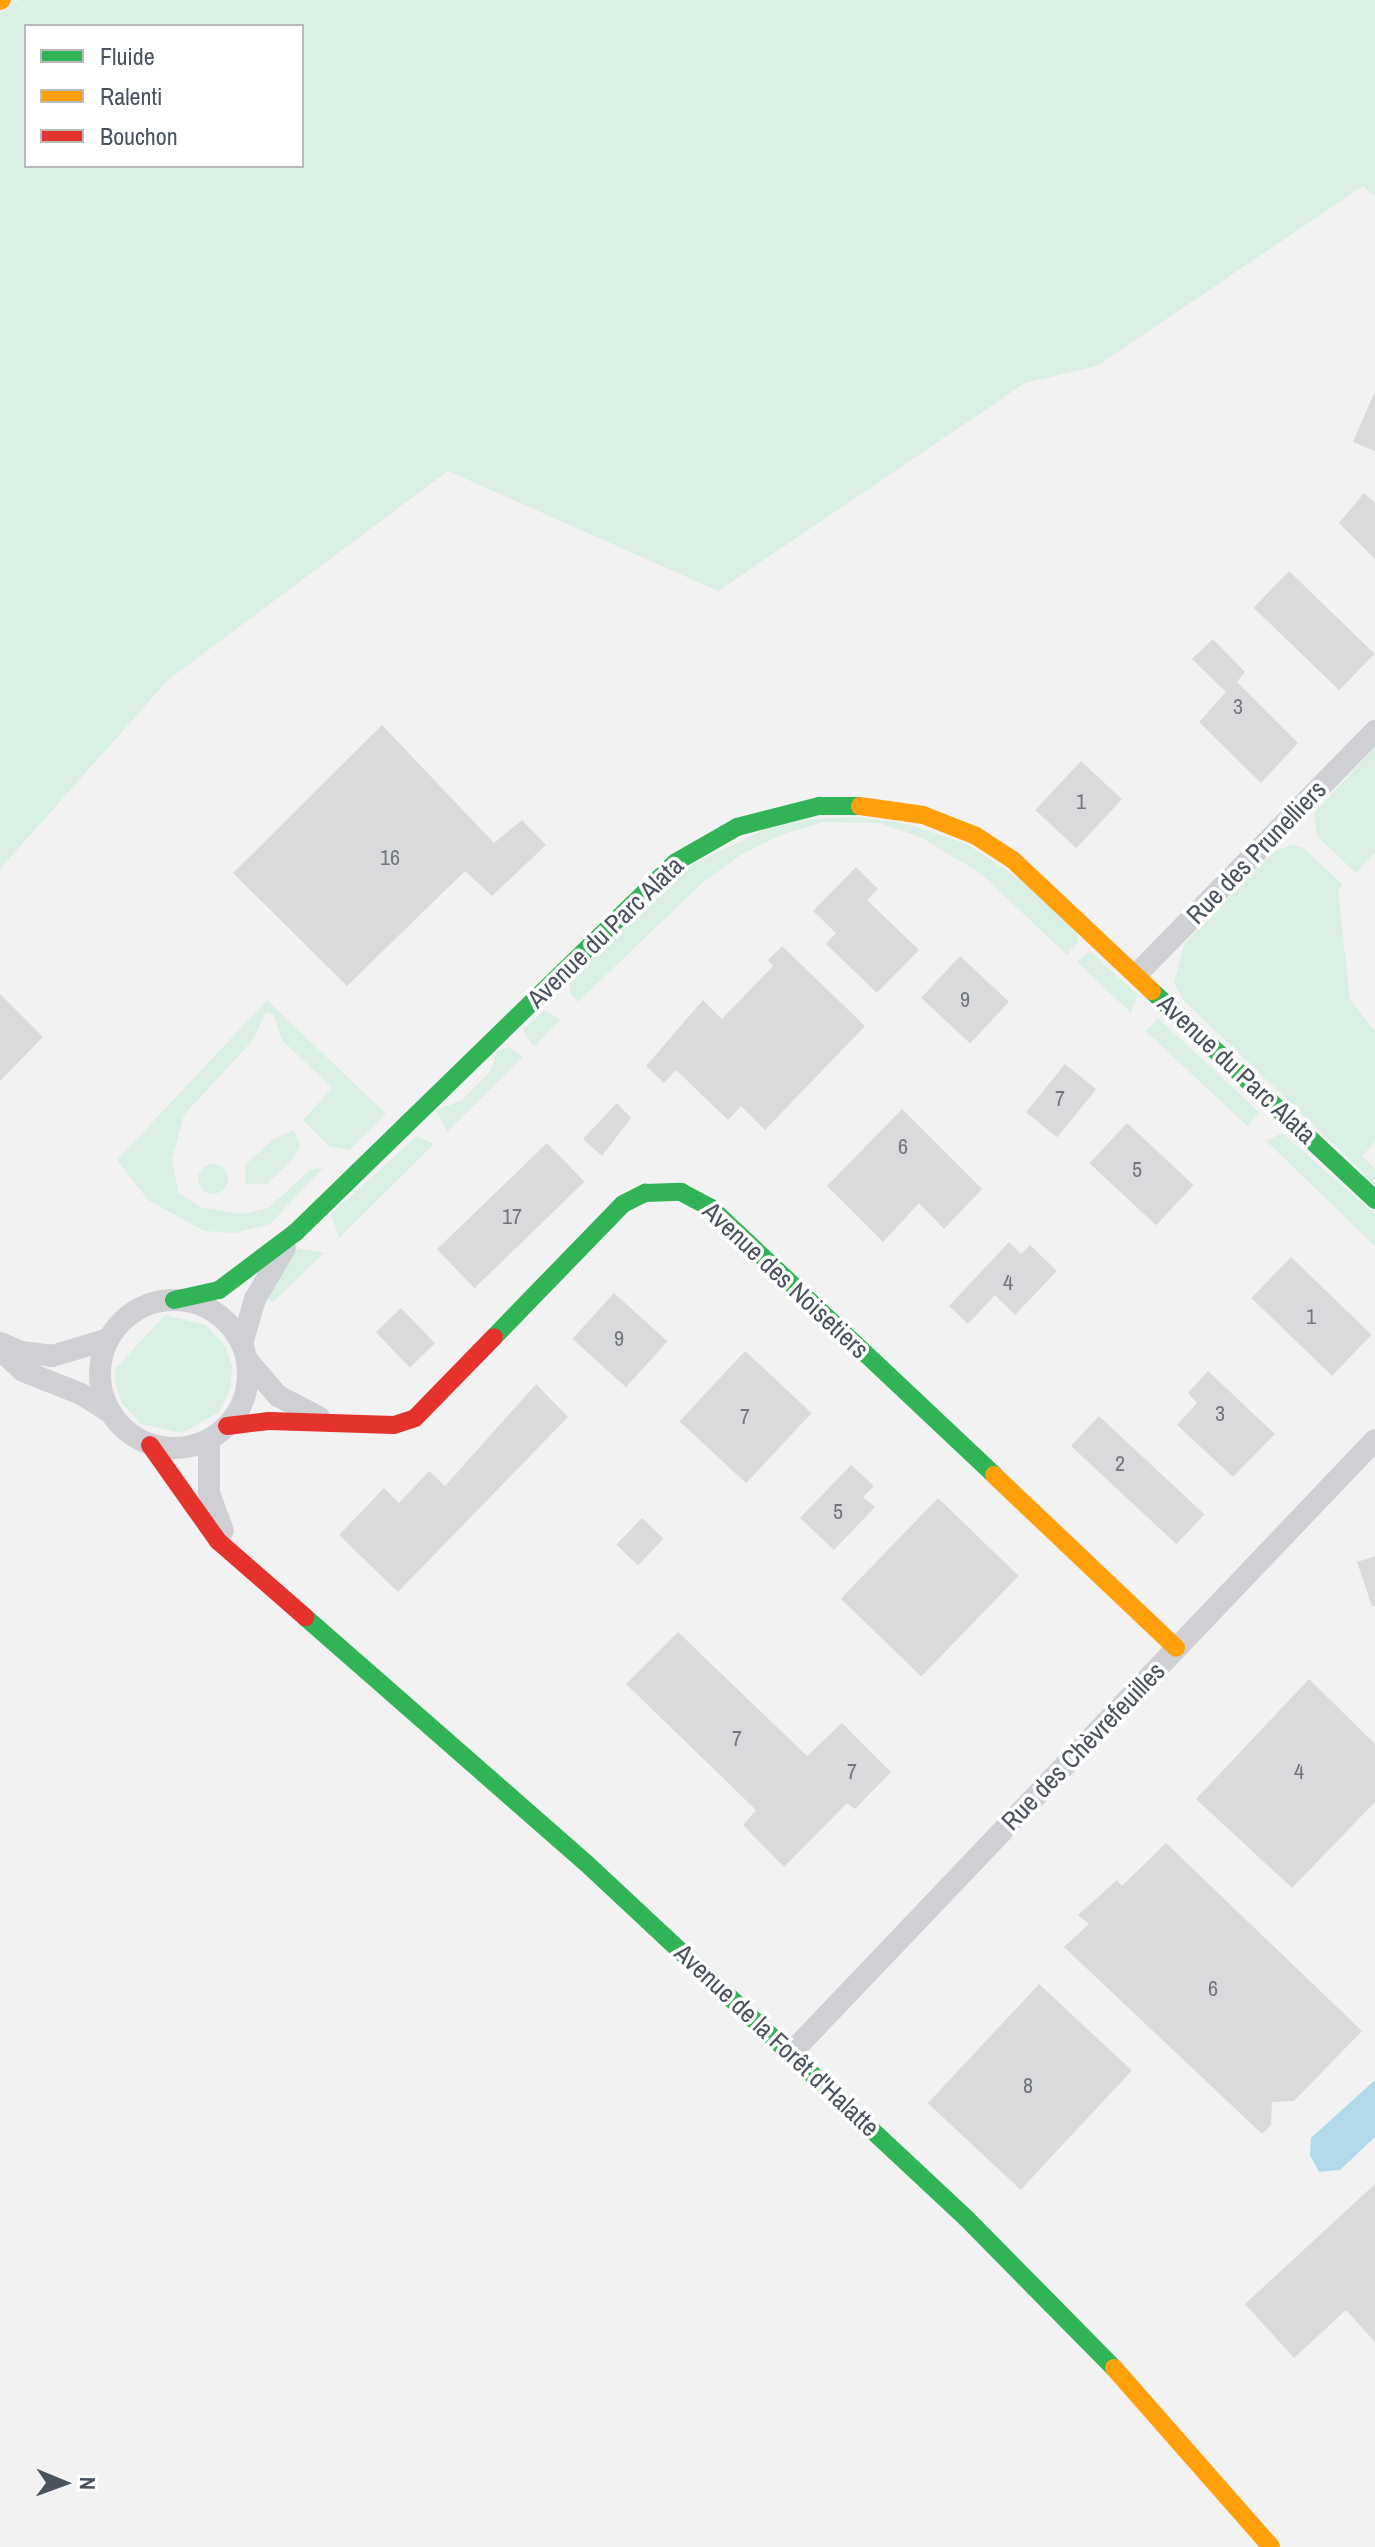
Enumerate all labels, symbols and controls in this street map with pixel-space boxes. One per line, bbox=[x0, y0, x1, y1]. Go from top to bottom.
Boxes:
legend bbox=[24, 24, 304, 168]
text: Fluide bbox=[100, 40, 155, 72]
text: Ralenti bbox=[100, 80, 162, 112]
text: Bouchon bbox=[100, 120, 178, 152]
house number: 3 bbox=[1233, 694, 1243, 720]
street label: Rue des Prunelliers bbox=[1180, 774, 1332, 930]
house number: 1 bbox=[1076, 789, 1086, 815]
house number: 16 bbox=[380, 845, 400, 871]
street label: Avenue du Parc Alata bbox=[520, 849, 690, 1015]
house number: 9 bbox=[960, 987, 970, 1013]
street label: Avenue du Parc Alata bbox=[1151, 987, 1323, 1151]
house number: 7 bbox=[1055, 1086, 1065, 1112]
house number: 6 bbox=[898, 1134, 908, 1160]
house number: 5 bbox=[1132, 1157, 1142, 1183]
street label: Avenue des Noisetiers bbox=[697, 1195, 875, 1365]
house number: 17 bbox=[502, 1204, 522, 1230]
house number: 4 bbox=[1003, 1270, 1013, 1296]
house number: 1 bbox=[1306, 1304, 1316, 1330]
house number: 9 bbox=[614, 1326, 624, 1352]
house number: 3 bbox=[1215, 1401, 1225, 1427]
house number: 7 bbox=[740, 1404, 750, 1430]
house number: 2 bbox=[1115, 1451, 1125, 1477]
house number: 5 bbox=[833, 1499, 843, 1525]
street label: Rue des Chèvrefeuilles bbox=[995, 1655, 1171, 1837]
house number: 7 bbox=[732, 1726, 742, 1752]
house number: 7 bbox=[847, 1759, 857, 1785]
house number: 4 bbox=[1294, 1759, 1304, 1785]
street label: Avenue de la Forêt d'Halatte bbox=[668, 1937, 886, 2143]
house number: 6 bbox=[1208, 1976, 1218, 2002]
house number: 8 bbox=[1023, 2073, 1033, 2099]
north arrow bbox=[24, 2443, 104, 2523]
text: N bbox=[73, 2477, 103, 2490]

